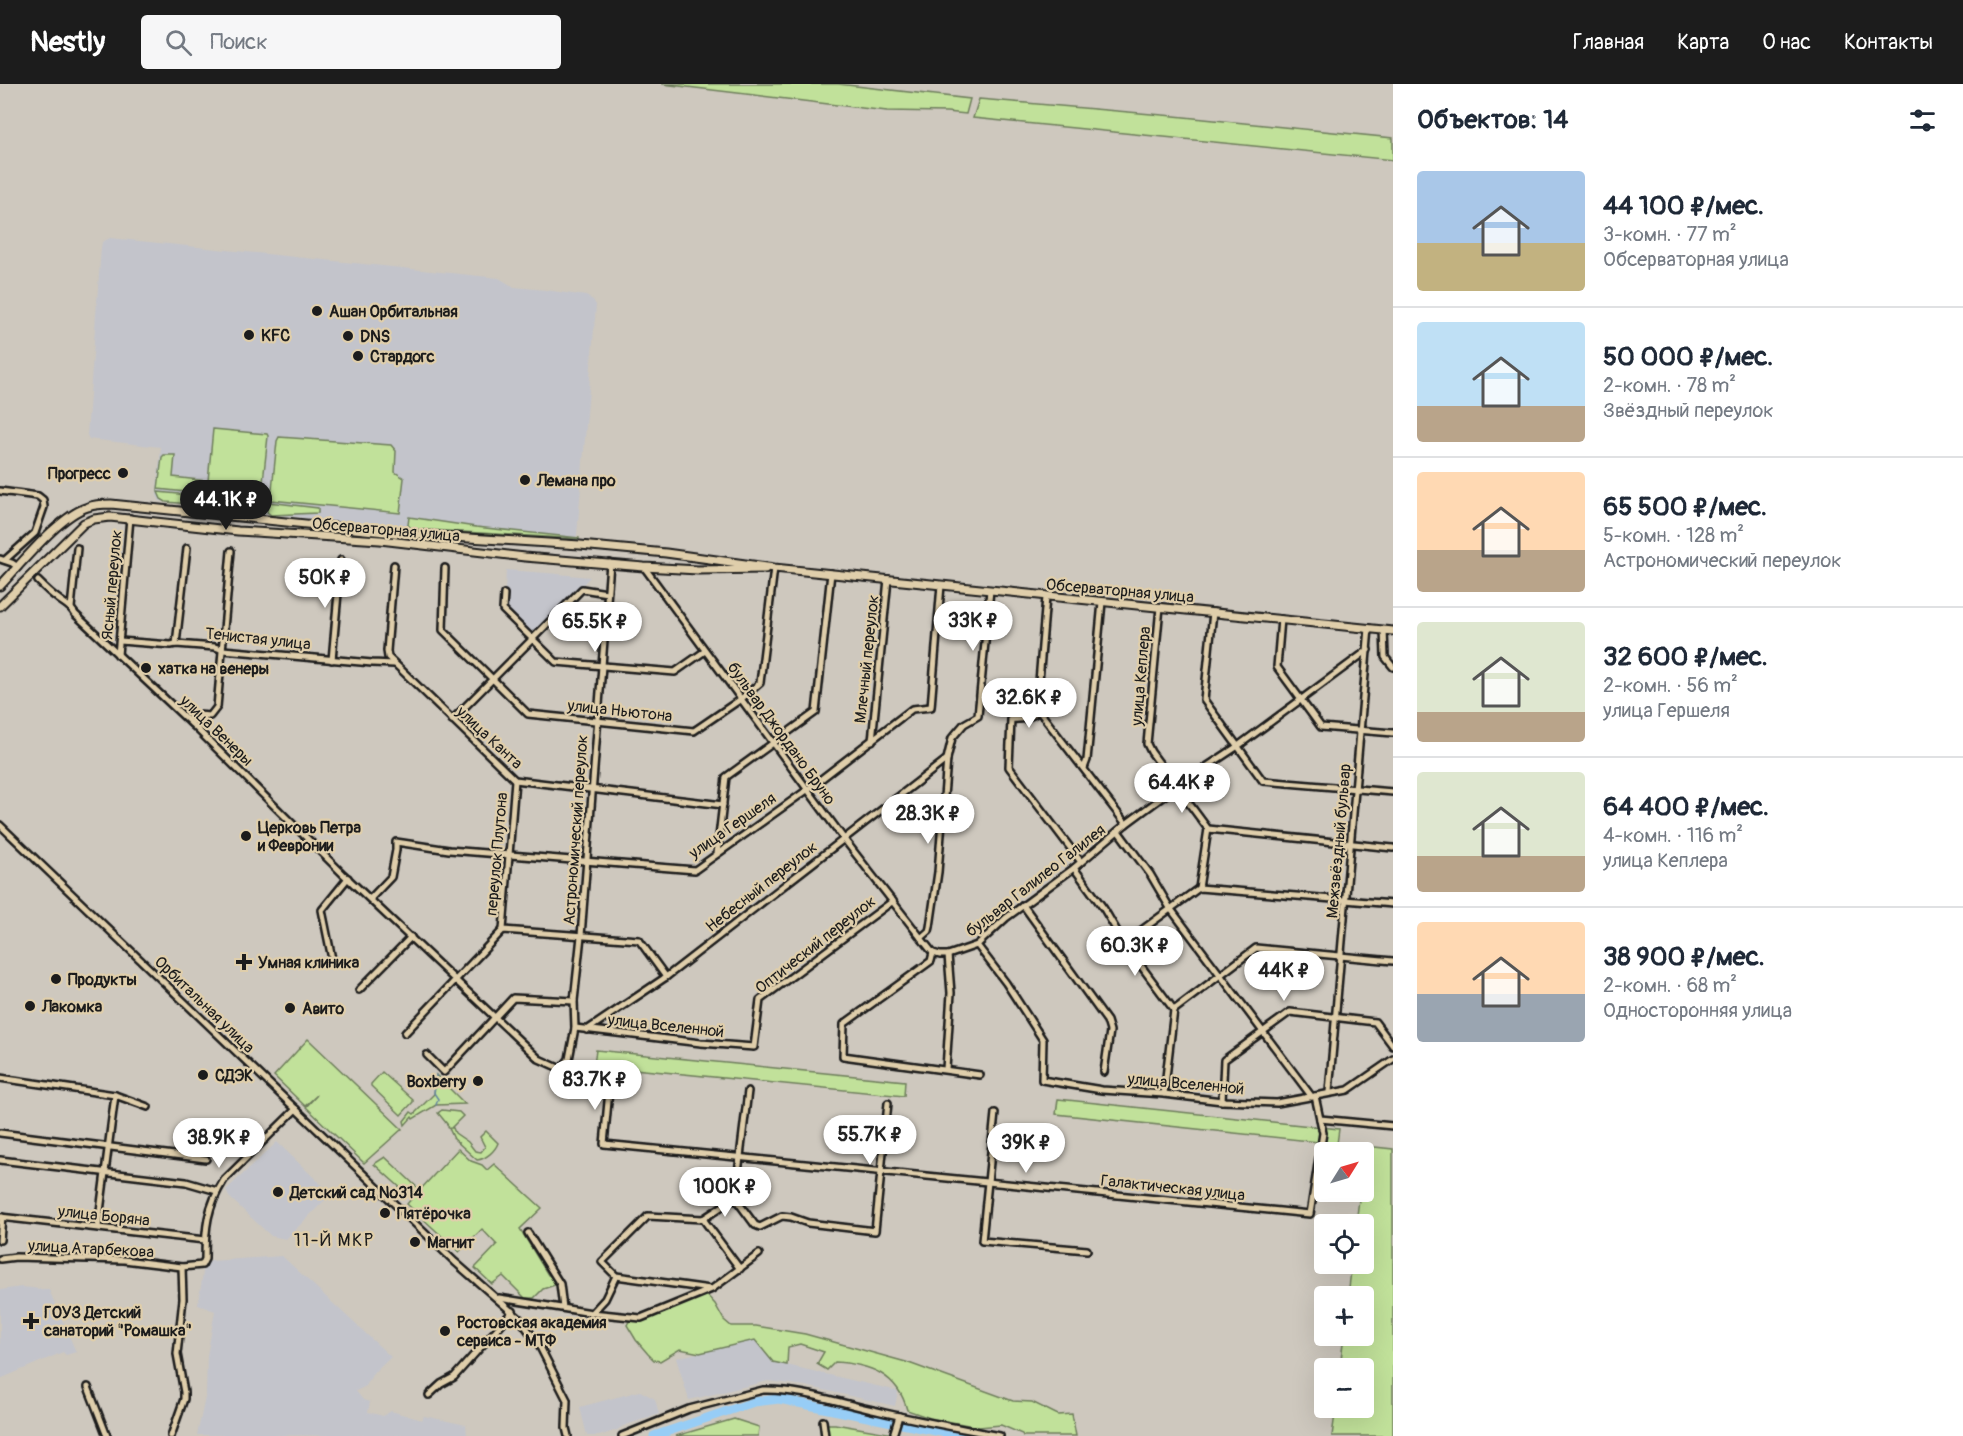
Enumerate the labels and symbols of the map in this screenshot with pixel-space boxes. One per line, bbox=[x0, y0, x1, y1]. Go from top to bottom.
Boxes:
place label: Ашан Орбитальная bbox=[329, 302, 458, 322]
marker: Ашан Орбитальная bbox=[310, 304, 324, 318]
place label: KFC bbox=[261, 326, 290, 346]
place label: DNS bbox=[360, 327, 390, 347]
marker: KFC bbox=[242, 328, 256, 342]
marker: DNS bbox=[341, 329, 355, 343]
place label: Стардогс bbox=[370, 347, 435, 367]
marker: Стардогс bbox=[351, 349, 365, 363]
place label: Прогресс bbox=[48, 464, 111, 484]
marker: Прогресс bbox=[116, 466, 130, 480]
place label: Лемана про bbox=[536, 471, 616, 491]
marker: Лемана про bbox=[518, 473, 532, 487]
pin: 44.1K ₽ bbox=[171, 480, 281, 531]
street label: Обсерваторная улица bbox=[311, 514, 461, 546]
street label: Ясный переулок bbox=[97, 529, 127, 641]
pin: 50K ₽ bbox=[283, 558, 367, 609]
street label: Обсерваторная улица bbox=[1045, 575, 1195, 607]
street label: Млечный переулок bbox=[850, 594, 884, 724]
pin: 33K ₽ bbox=[931, 601, 1015, 652]
pin: 65.5K ₽ bbox=[540, 602, 650, 653]
street label: Тенистая улица bbox=[204, 624, 312, 654]
street label: улица Кеплера bbox=[1127, 625, 1155, 728]
street label: бульвар Джордано Бруно bbox=[723, 658, 840, 809]
place label: хатка на венеры bbox=[157, 659, 269, 679]
marker: хатка на венеры bbox=[139, 661, 153, 675]
pin: 32.6K ₽ bbox=[974, 678, 1084, 729]
street label: улица Венеры bbox=[175, 690, 257, 771]
street label: улица Ньютона bbox=[565, 695, 673, 726]
street label: улица Канта bbox=[451, 701, 527, 773]
street label: Астрономический переулок bbox=[559, 734, 593, 926]
pin: 64.4K ₽ bbox=[1127, 763, 1237, 814]
street label: Межзвёздный бульвар bbox=[1322, 763, 1356, 919]
street label: улица Гершеля bbox=[684, 788, 780, 864]
street label: переулок Плутона bbox=[482, 791, 512, 917]
pin: 28.3K ₽ bbox=[873, 794, 983, 845]
place label: Церковь Петра и Февронии bbox=[257, 818, 361, 856]
street label: бульвар Галилео Галилея bbox=[962, 820, 1109, 941]
marker: Церковь Петра и Февронии bbox=[239, 829, 253, 843]
street label: Небесный переулок bbox=[702, 837, 821, 937]
street label: Оптический переулок bbox=[751, 891, 880, 998]
pin: 60.3K ₽ bbox=[1080, 926, 1190, 977]
pin: 44K ₽ bbox=[1242, 951, 1326, 1002]
street label: Орбитальная улица bbox=[150, 952, 259, 1058]
marker: Умная клиника bbox=[235, 953, 253, 971]
place label: Умная клиника bbox=[258, 953, 360, 973]
place label: Продукты bbox=[68, 970, 137, 990]
marker: Продукты bbox=[49, 972, 63, 986]
place label: Лакомка bbox=[41, 997, 103, 1017]
marker: Лакомка bbox=[23, 999, 37, 1013]
place label: Авито bbox=[302, 999, 344, 1019]
marker: Авито bbox=[283, 1001, 297, 1015]
street label: улица Вселенной bbox=[606, 1010, 725, 1042]
pin: 83.7K ₽ bbox=[540, 1060, 650, 1111]
place label: СДЭК bbox=[215, 1066, 253, 1086]
marker: СДЭК bbox=[196, 1068, 210, 1082]
street label: улица Вселенной bbox=[1126, 1069, 1245, 1099]
place label: Boxberry bbox=[407, 1072, 466, 1092]
marker: Boxberry bbox=[471, 1074, 485, 1088]
pin: 55.7K ₽ bbox=[815, 1115, 925, 1166]
pin: 38.9K ₽ bbox=[164, 1118, 274, 1169]
pin: 39K ₽ bbox=[984, 1123, 1068, 1174]
north arrow bbox=[1314, 1142, 1374, 1202]
pin: 100K ₽ bbox=[676, 1167, 774, 1218]
street label: Галактическая улица bbox=[1100, 1170, 1246, 1206]
place label: Детский сад №314 bbox=[289, 1183, 423, 1203]
marker: Детский сад №314 bbox=[271, 1185, 285, 1199]
street label: улица Боряна bbox=[56, 1201, 151, 1231]
place label: Пятёрочка bbox=[397, 1204, 471, 1224]
marker: Пятёрочка bbox=[378, 1206, 392, 1220]
district label: 11-Й МКР bbox=[294, 1229, 374, 1252]
place label: Магнит bbox=[427, 1233, 476, 1253]
marker: Магнит bbox=[408, 1235, 422, 1249]
street label: улица Атарбекова bbox=[27, 1236, 154, 1262]
place label: ГОУЗ Детский санаторий "Ромашка" bbox=[43, 1303, 192, 1341]
marker: ГОУЗ Детский санаторий "Ромашка" bbox=[22, 1312, 40, 1330]
place label: Ростовская академия сервиса - МТФ bbox=[456, 1313, 607, 1351]
marker: Ростовская академия сервиса - МТФ bbox=[438, 1324, 452, 1338]

